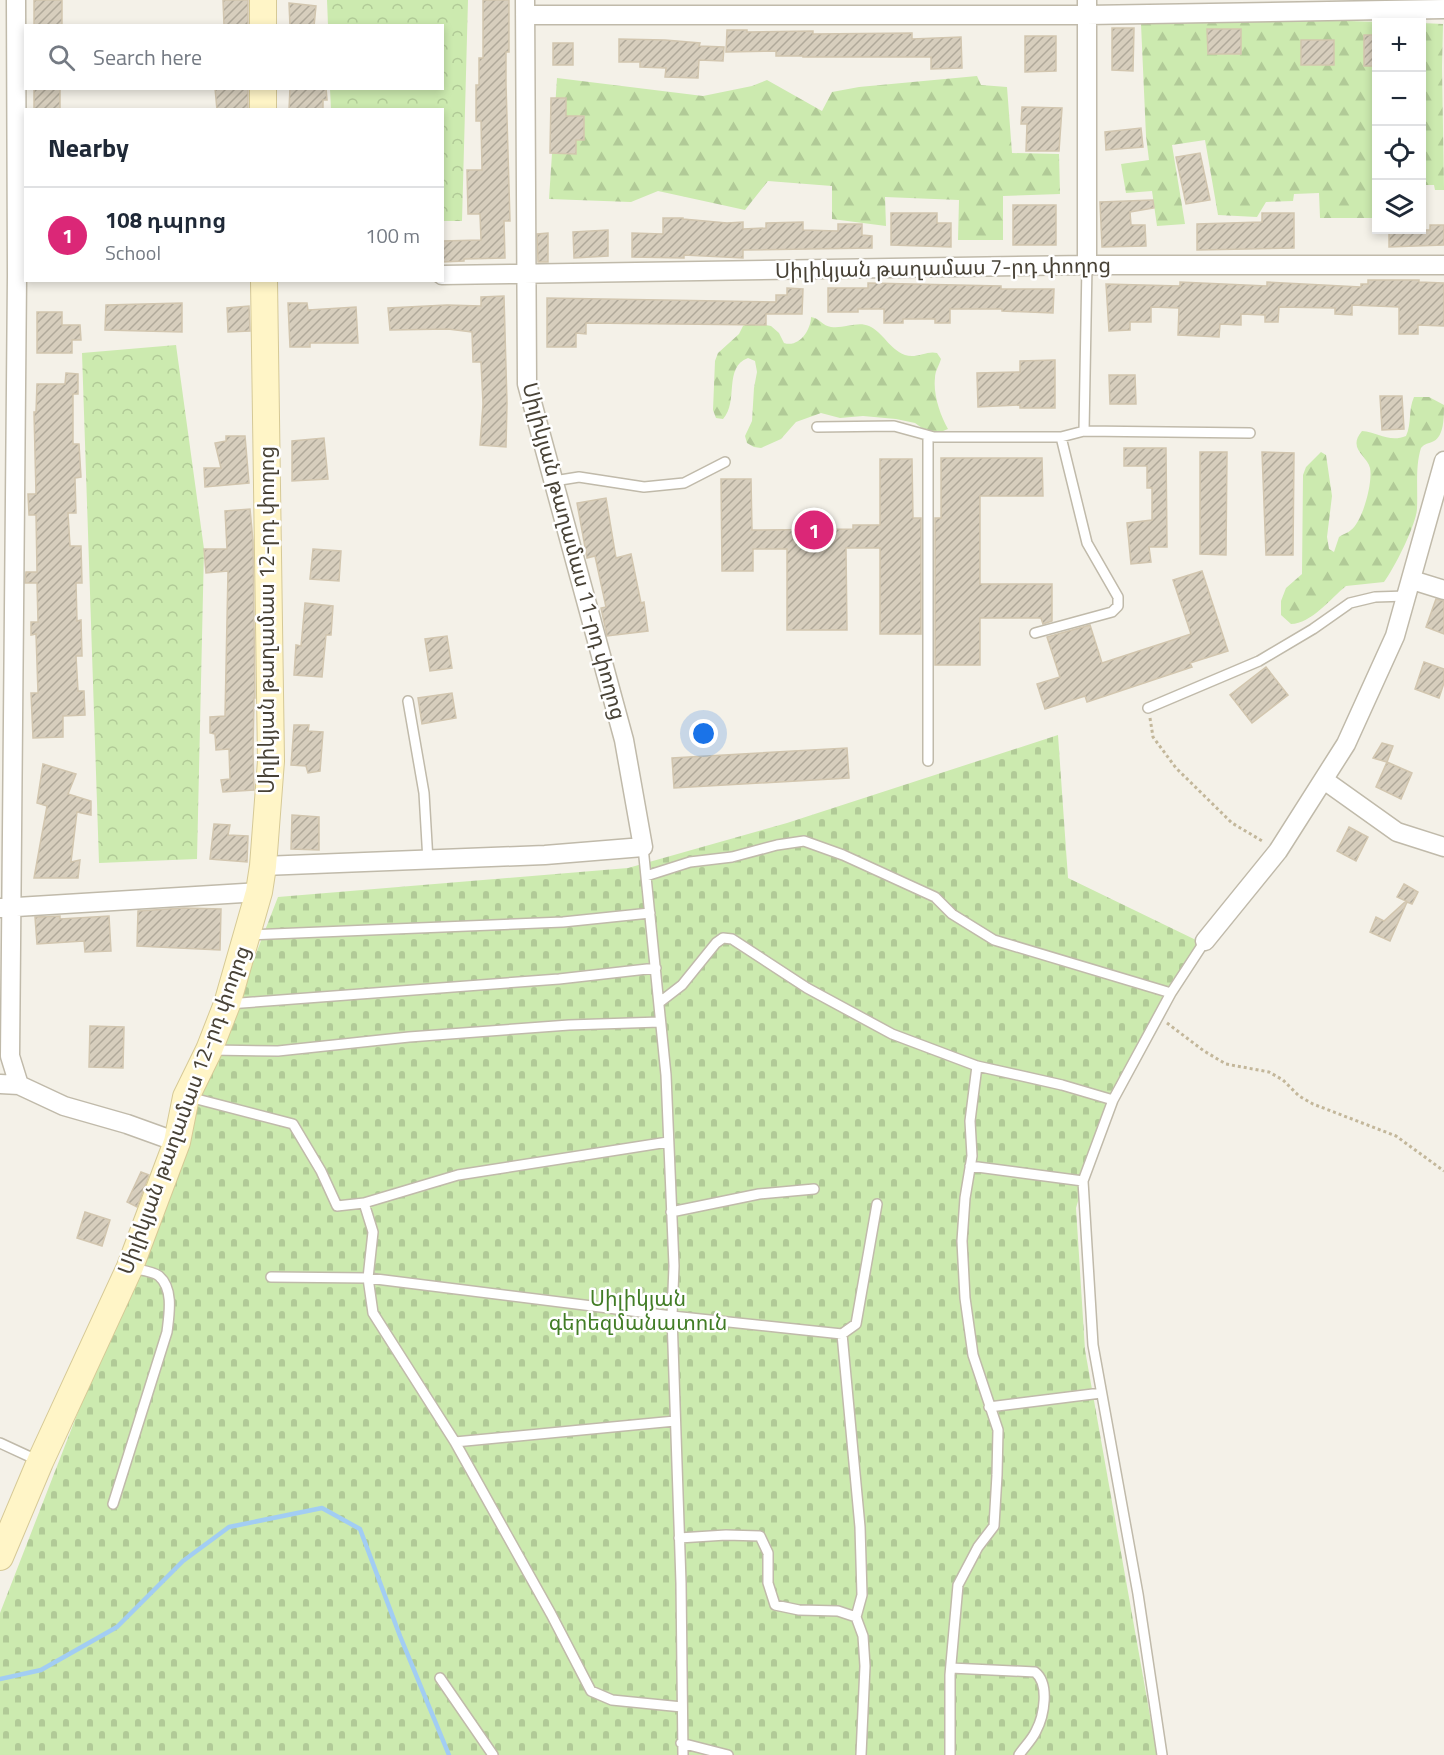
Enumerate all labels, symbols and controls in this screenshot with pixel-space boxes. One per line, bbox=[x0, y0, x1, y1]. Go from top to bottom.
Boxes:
map controls bbox=[1372, 18, 1426, 234]
button: + bbox=[1372, 18, 1426, 72]
search box bbox=[24, 24, 444, 90]
text: Search here bbox=[93, 40, 202, 74]
icon: search bbox=[45, 41, 78, 74]
button: − bbox=[1372, 72, 1426, 126]
button: locate bbox=[1372, 126, 1426, 180]
text: Nearby bbox=[48, 128, 129, 167]
button: layers bbox=[1372, 180, 1426, 234]
text: 108 դպրոց bbox=[105, 203, 226, 237]
text: 1 bbox=[62, 220, 73, 251]
text: 100 m bbox=[365, 220, 420, 251]
text: School bbox=[105, 237, 161, 268]
street label: Սիլիկյան թաղամաս 7-րդ փողոց bbox=[775, 248, 1111, 286]
street label: Սիլիկյան թաղամաս 11-րդ փողոց bbox=[514, 379, 635, 723]
street label: Սիլիկյան թաղամաս 12-րդ փողոց bbox=[250, 446, 282, 794]
pin: 1 bbox=[794, 508, 834, 552]
your location bbox=[689, 719, 718, 748]
street label: Սիլիկյան թաղամաս 12-րդ փողոց bbox=[109, 941, 258, 1279]
park label: Սիլիկյան գերեզմանատուն bbox=[549, 1282, 727, 1338]

